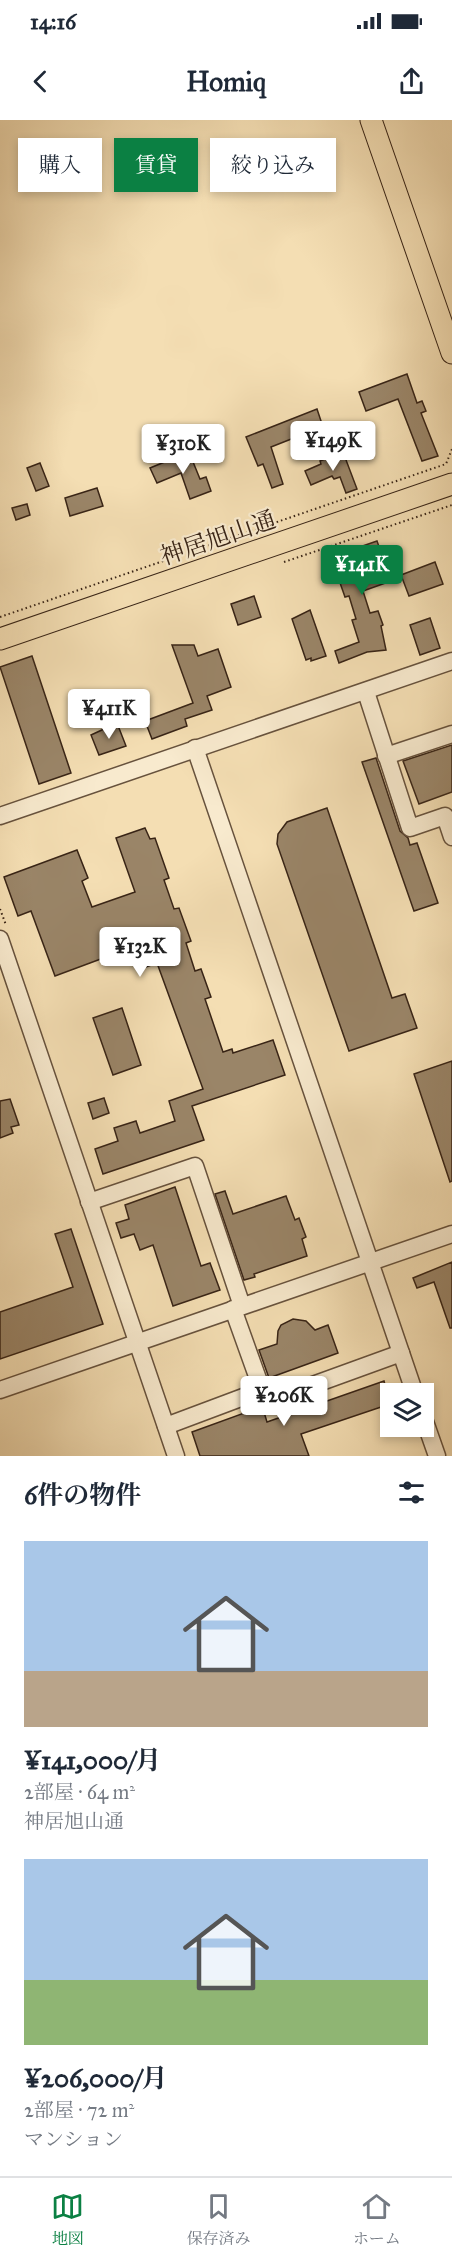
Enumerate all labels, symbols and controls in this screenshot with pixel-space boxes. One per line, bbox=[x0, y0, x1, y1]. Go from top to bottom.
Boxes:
text: 14:16 bbox=[30, 8, 76, 35]
icon: back bbox=[24, 65, 57, 98]
text: Homiq bbox=[186, 65, 266, 98]
icon: share bbox=[395, 65, 428, 98]
chip: 購入 bbox=[18, 138, 102, 192]
chip: 賃貸 bbox=[114, 138, 198, 192]
chip: 絞り込み bbox=[210, 138, 336, 192]
pin: ¥149K bbox=[291, 421, 375, 472]
pin: ¥310K bbox=[141, 424, 225, 475]
text: ¥149K bbox=[304, 428, 362, 452]
text: ¥310K bbox=[156, 431, 210, 455]
street label: 神居旭山通 bbox=[156, 504, 280, 572]
pin: ¥141K bbox=[320, 545, 404, 596]
text: ¥141K bbox=[335, 552, 389, 576]
pin: ¥411K bbox=[67, 689, 151, 740]
text: ¥411K bbox=[82, 696, 136, 720]
pin: ¥132K bbox=[98, 927, 182, 978]
text: ¥132K bbox=[113, 934, 167, 958]
pin: ¥206K bbox=[242, 1376, 326, 1427]
text: ¥206K bbox=[254, 1383, 314, 1407]
map controls bbox=[380, 1383, 434, 1437]
button: layers bbox=[380, 1383, 434, 1437]
icon: filters bbox=[395, 1476, 428, 1509]
text: 6件の物件 bbox=[24, 1479, 141, 1511]
icon: home bbox=[172, 1580, 280, 1688]
text: ¥141,000/月 bbox=[24, 1744, 161, 1776]
text: 2部屋 · 64 m² bbox=[24, 1780, 135, 1804]
text: 神居旭山通 bbox=[24, 1809, 124, 1833]
icon: home bbox=[172, 1898, 280, 2006]
text: ¥206,000/月 bbox=[24, 2062, 167, 2094]
text: 2部屋 · 72 m² bbox=[24, 2098, 134, 2122]
text: マンション bbox=[24, 2127, 123, 2151]
tab: 地図 bbox=[51, 2190, 84, 2249]
tab: 保存済み bbox=[186, 2190, 250, 2249]
tab: ホーム bbox=[353, 2190, 401, 2249]

